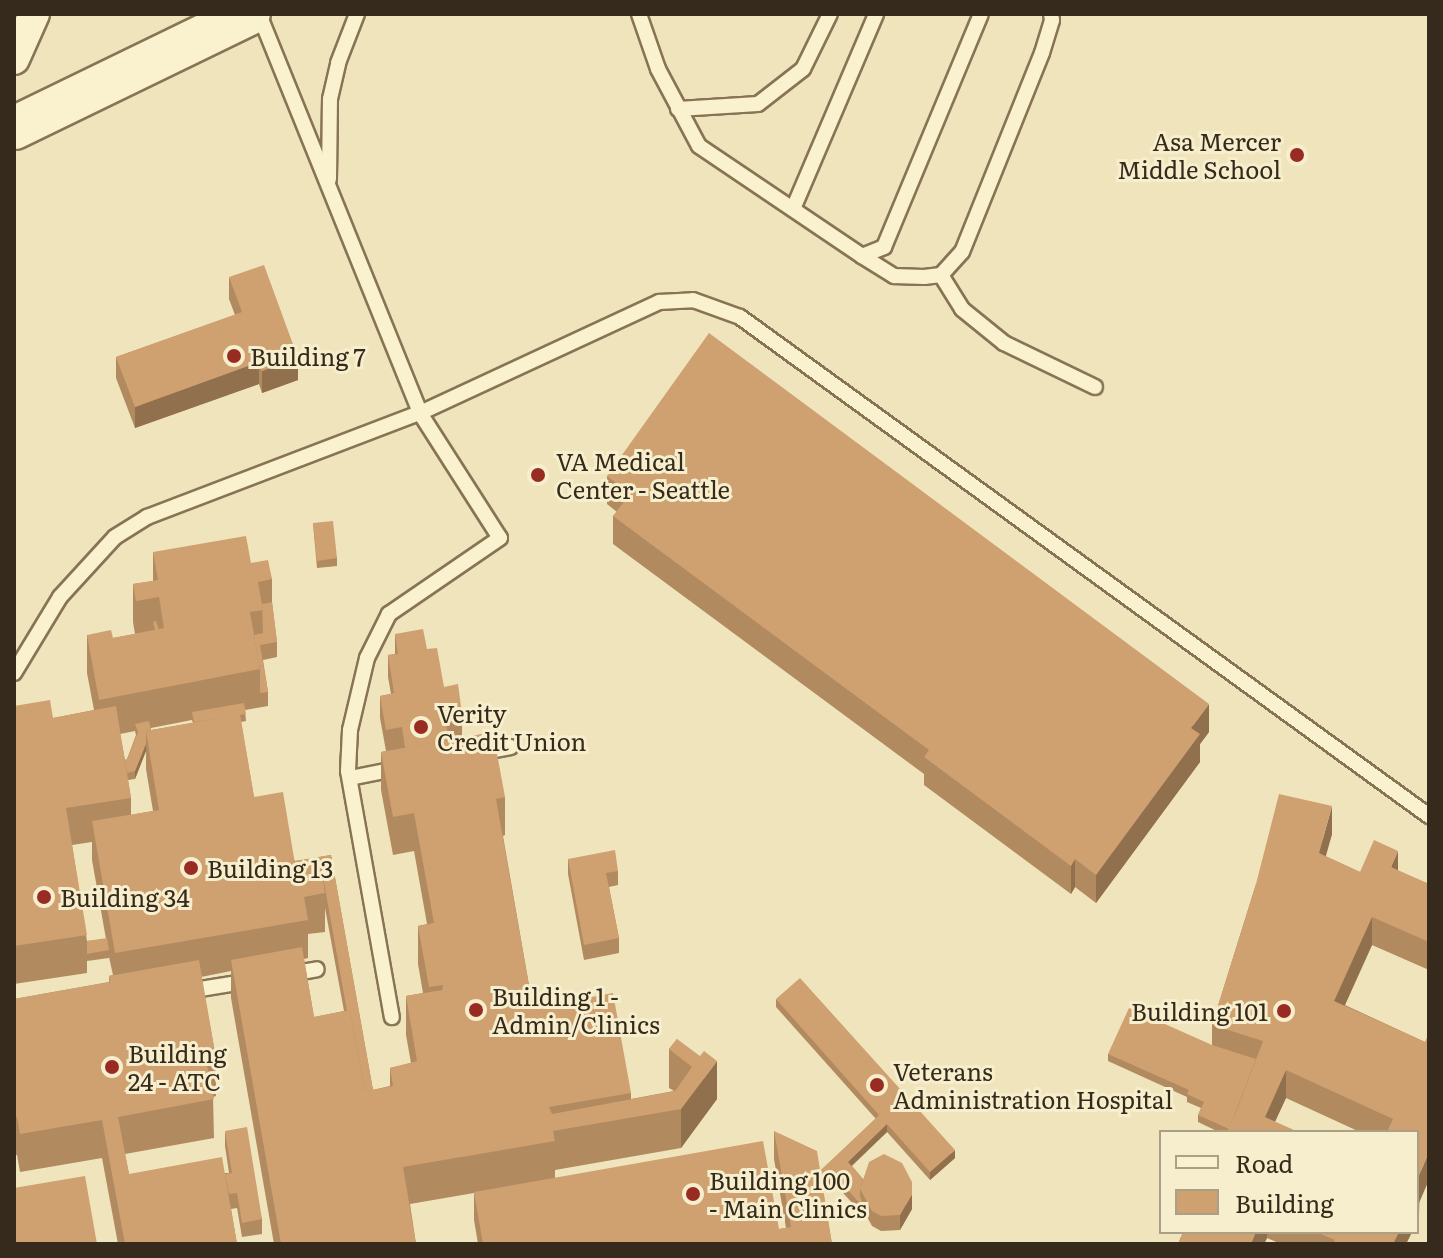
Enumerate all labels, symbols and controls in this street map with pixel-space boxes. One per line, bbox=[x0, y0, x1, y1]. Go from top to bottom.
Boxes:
place label: Asa Mercer Middle School bbox=[1117, 127, 1281, 183]
marker: Asa Mercer Middle School bbox=[1288, 146, 1306, 164]
place label: Building 7 bbox=[250, 342, 366, 370]
marker: Building 7 bbox=[225, 347, 243, 365]
place label: VA Medical Center - Seattle bbox=[556, 447, 730, 503]
marker: VA Medical Center - Seattle bbox=[527, 464, 549, 486]
place label: Verity Credit Union bbox=[437, 699, 586, 755]
marker: Verity Credit Union bbox=[412, 718, 430, 736]
place label: Building 13 bbox=[207, 854, 333, 882]
marker: Building 13 bbox=[182, 859, 200, 877]
place label: Building 34 bbox=[60, 883, 190, 911]
marker: Building 34 bbox=[35, 888, 53, 906]
place label: Building 1 - Admin/Clinics bbox=[492, 982, 660, 1038]
place label: Building 101 bbox=[1131, 997, 1268, 1025]
marker: Building 1 - Admin/Clinics bbox=[467, 1001, 485, 1019]
marker: Building 101 bbox=[1275, 1002, 1293, 1020]
place label: Building 24 - ATC bbox=[128, 1039, 227, 1095]
place label: Veterans Administration Hospital bbox=[893, 1057, 1173, 1113]
marker: Building 24 - ATC bbox=[103, 1058, 121, 1076]
marker: Veterans Administration Hospital bbox=[868, 1076, 886, 1094]
legend bbox=[1159, 1130, 1419, 1234]
text: Road bbox=[1235, 1145, 1293, 1180]
place label: Building 100 - Main Clinics bbox=[709, 1166, 867, 1222]
marker: Building 100 - Main Clinics bbox=[684, 1185, 702, 1203]
text: Building bbox=[1235, 1185, 1334, 1220]

